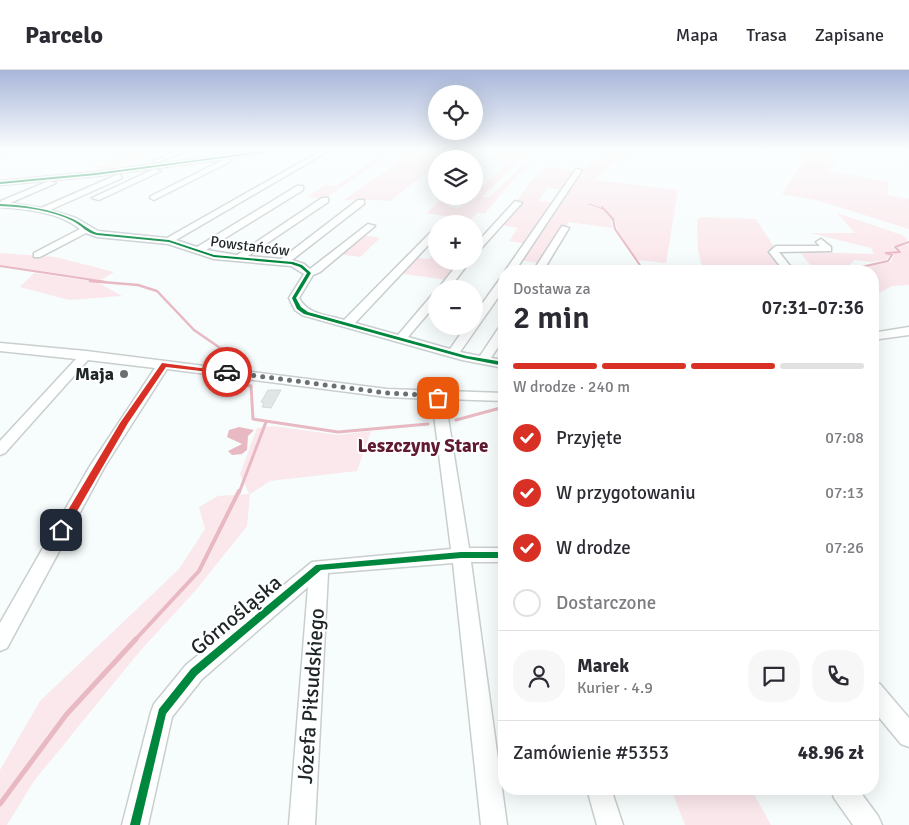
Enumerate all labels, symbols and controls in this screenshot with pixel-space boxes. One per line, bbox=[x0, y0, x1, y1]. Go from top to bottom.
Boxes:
text: Parcelo bbox=[25, 20, 103, 50]
text: Mapa bbox=[676, 24, 718, 46]
text: Trasa bbox=[746, 24, 787, 46]
text: Zapisane bbox=[815, 24, 884, 46]
map controls bbox=[428, 85, 483, 335]
button: locate bbox=[428, 85, 483, 140]
button: layers bbox=[428, 150, 483, 205]
button: + bbox=[428, 215, 483, 270]
street label: Powstańców bbox=[209, 232, 291, 260]
text: Dostawa za bbox=[513, 279, 591, 299]
button: − bbox=[428, 280, 483, 335]
text: 07:31–07:36 bbox=[762, 296, 864, 320]
text: 2 min bbox=[513, 298, 590, 337]
courier bbox=[202, 347, 252, 397]
icon: car bbox=[213, 358, 241, 386]
place label: Maja bbox=[75, 363, 114, 385]
marker: Maja bbox=[118, 368, 130, 380]
pin bbox=[417, 377, 459, 419]
text: W drodze · 240 m bbox=[513, 377, 630, 397]
icon: bag bbox=[424, 384, 452, 412]
icon: check bbox=[513, 424, 541, 452]
text: Przyjęte bbox=[556, 426, 622, 450]
text: 07:08 bbox=[825, 428, 864, 448]
district label: Leszczyny Stare bbox=[358, 434, 488, 458]
icon: check bbox=[513, 479, 541, 507]
text: W przygotowaniu bbox=[556, 481, 696, 505]
text: 07:13 bbox=[825, 483, 864, 503]
pin bbox=[40, 509, 82, 551]
icon: home bbox=[47, 516, 75, 544]
icon: check bbox=[513, 534, 541, 562]
text: W drodze bbox=[556, 536, 631, 560]
text: 07:26 bbox=[825, 538, 864, 558]
street label: Górnośląska bbox=[185, 569, 287, 661]
text: Dostarczone bbox=[556, 591, 656, 615]
street label: Józefa Piłsudskiego bbox=[292, 607, 330, 785]
button: person bbox=[513, 650, 565, 702]
button: chat bbox=[748, 650, 800, 702]
button: phone bbox=[812, 650, 864, 702]
text: Marek bbox=[577, 654, 629, 678]
text: Kurier · 4.9 bbox=[577, 678, 653, 698]
text: Zamówienie #5353 bbox=[513, 741, 669, 765]
text: 48.96 zł bbox=[798, 741, 864, 765]

